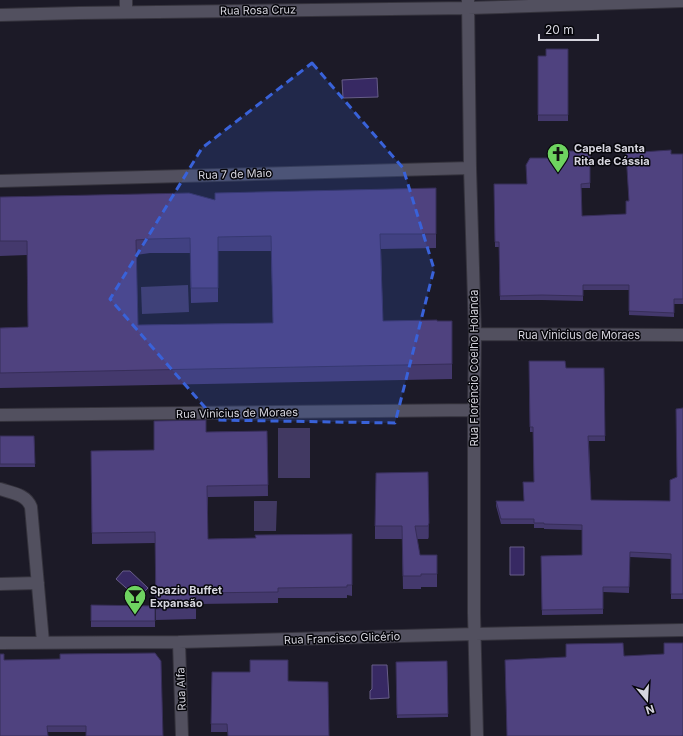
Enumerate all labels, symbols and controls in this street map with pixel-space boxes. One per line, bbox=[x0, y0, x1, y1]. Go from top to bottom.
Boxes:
street label: Rua Rosa Cruz bbox=[220, 2, 296, 18]
scale bar bbox=[539, 16, 598, 42]
text: 20 m bbox=[545, 22, 574, 37]
church icon: Capela Santa Rita de Cássia bbox=[545, 141, 571, 174]
place label: Capela Santa Rita de Cássia bbox=[574, 141, 650, 168]
street label: Rua 7 de Maio bbox=[198, 166, 273, 182]
street label: Rua Florêncio Coelho Holanda bbox=[467, 289, 481, 447]
street label: Rua Vinicius de Moraes bbox=[518, 328, 640, 342]
street label: Rua Vinicius de Moraes bbox=[176, 405, 298, 421]
bar icon: Spazio Buffet Expansão bbox=[122, 583, 148, 616]
place label: Spazio Buffet Expansão bbox=[150, 583, 222, 610]
street label: Rua Francisco Glicério bbox=[284, 629, 401, 647]
street label: Rua Alfa bbox=[173, 667, 189, 711]
north arrow bbox=[627, 680, 667, 720]
text: N bbox=[644, 702, 656, 717]

